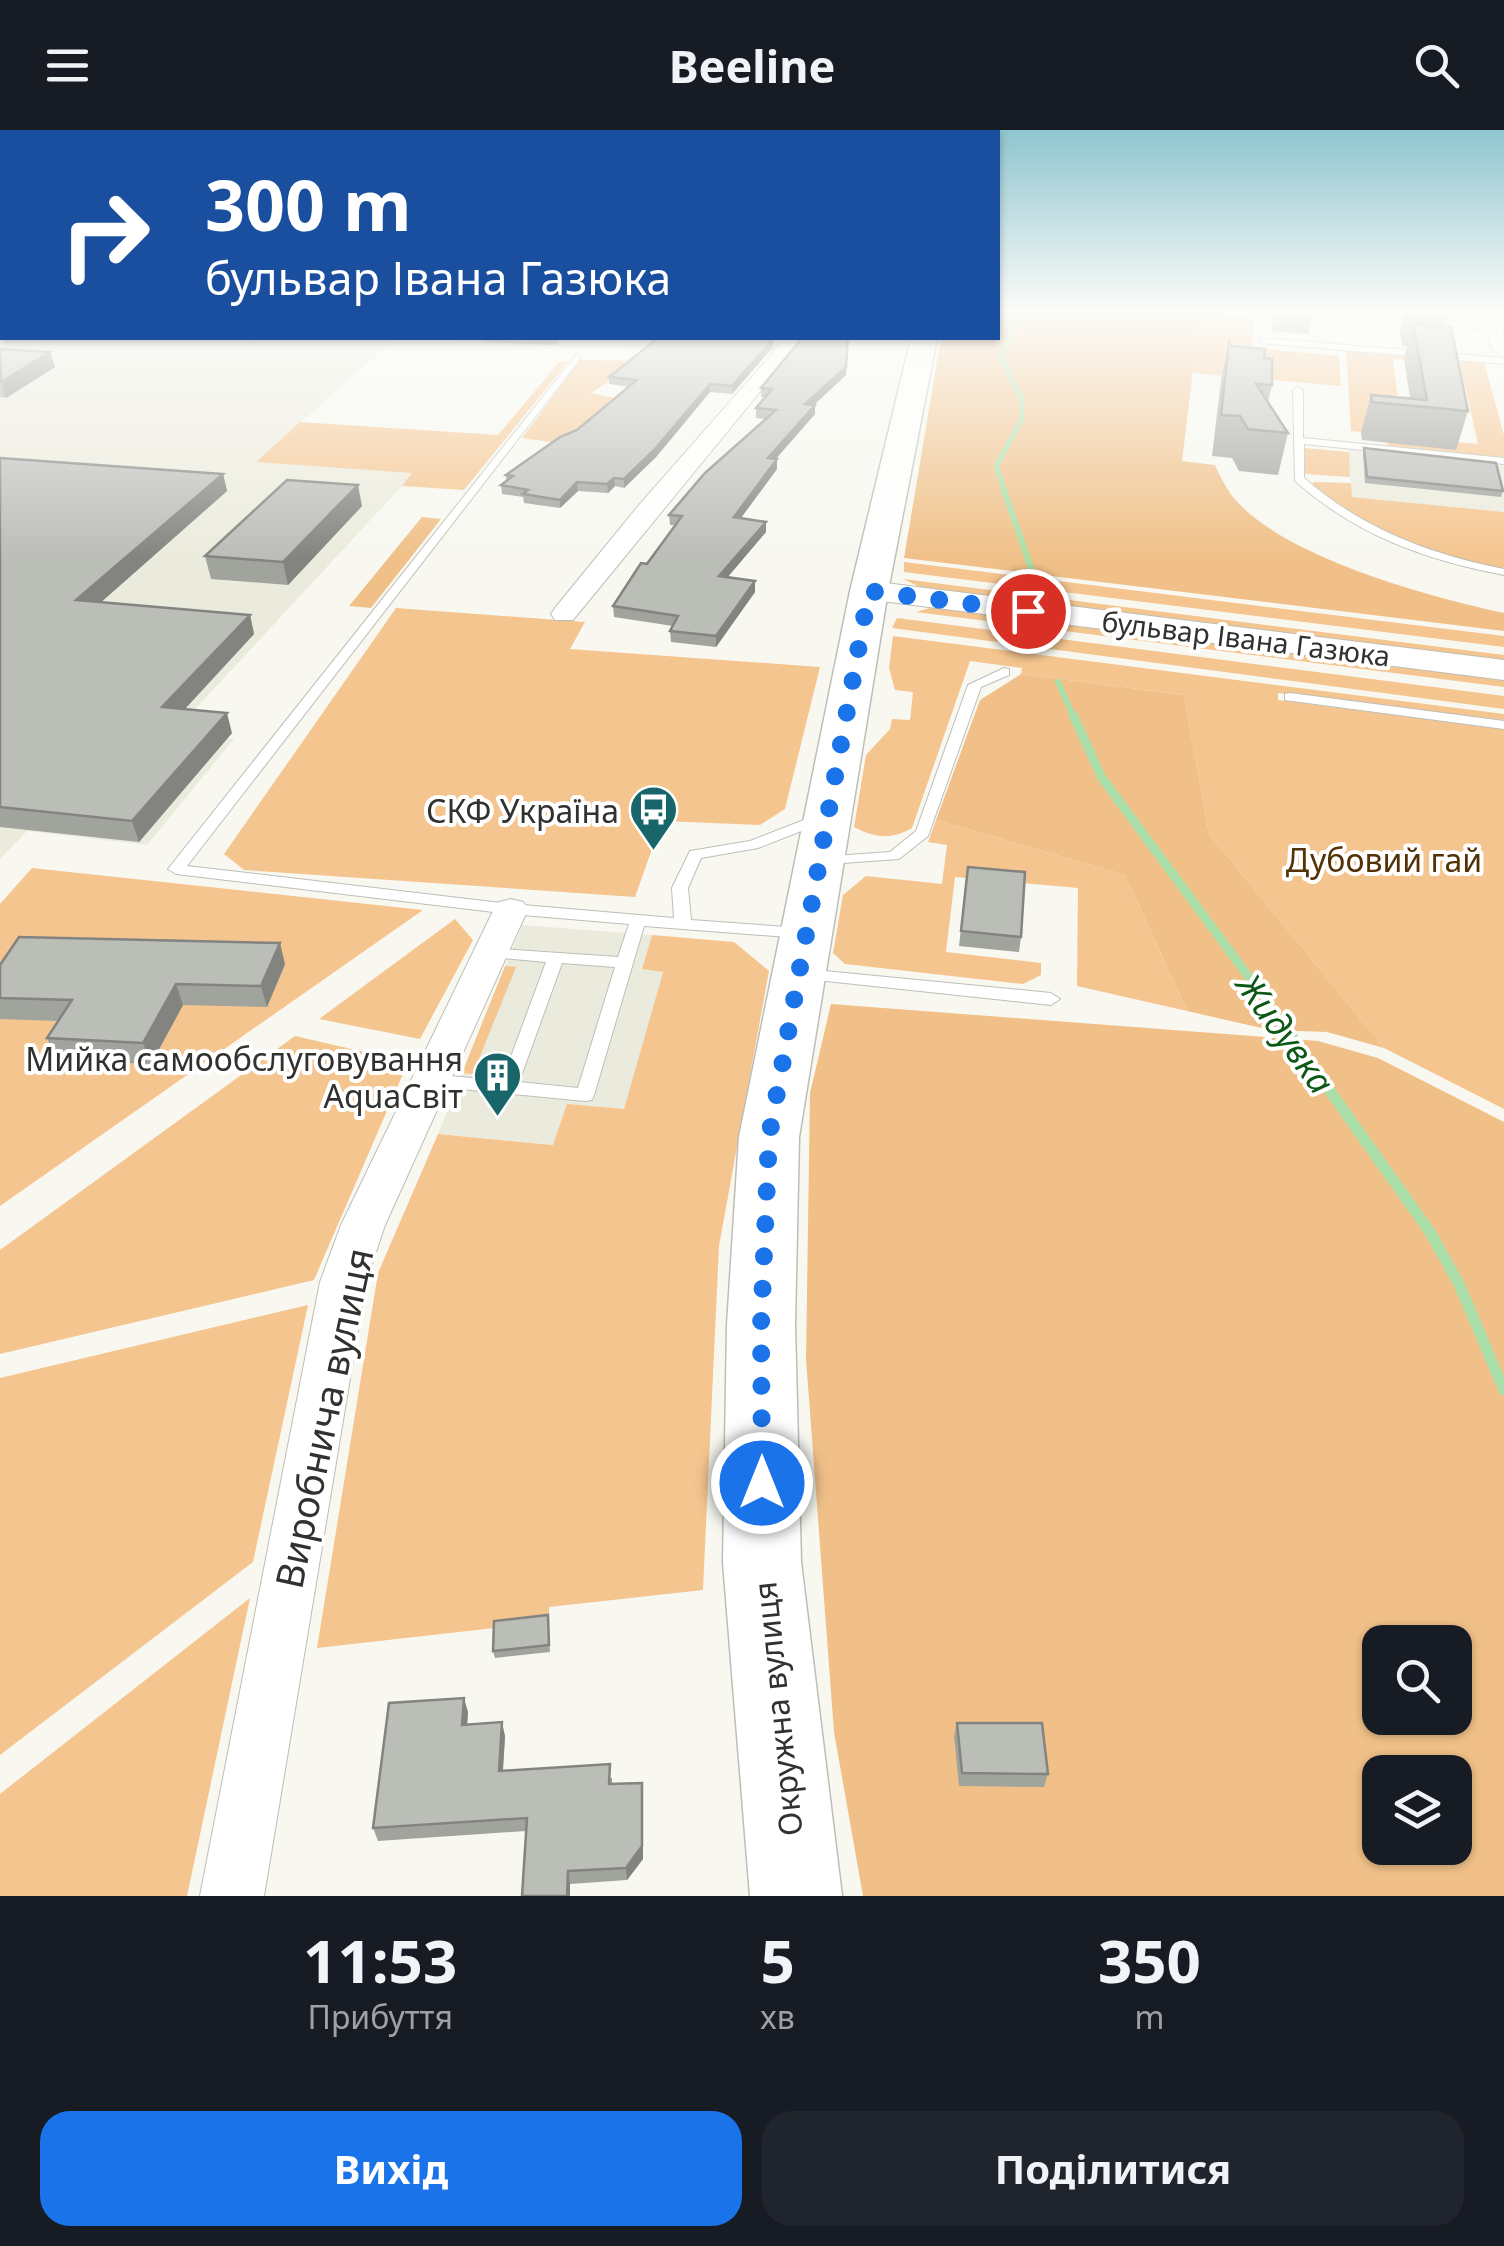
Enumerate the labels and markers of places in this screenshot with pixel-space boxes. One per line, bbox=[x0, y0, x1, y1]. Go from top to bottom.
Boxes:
pin bbox=[986, 569, 1071, 654]
bus stop icon: СКФ Україна bbox=[628, 784, 680, 852]
place label: СКФ Україна bbox=[426, 789, 619, 832]
place label: Мийка самообслуговування AquaСвіт bbox=[25, 1037, 463, 1117]
building icon: Мийка самообслуговування AquaСвіт bbox=[472, 1050, 524, 1118]

